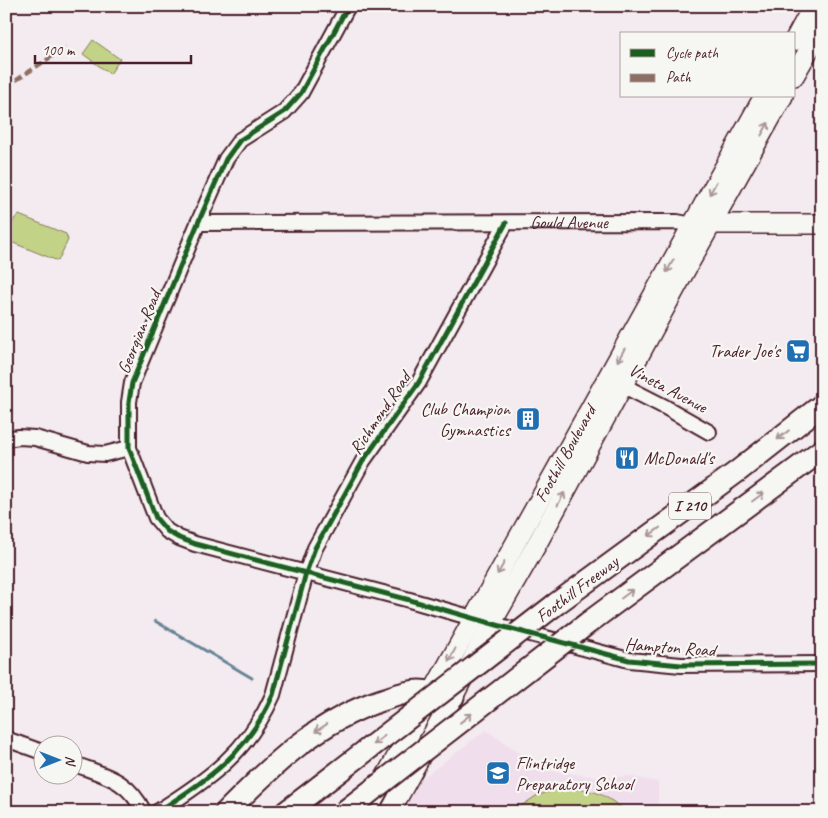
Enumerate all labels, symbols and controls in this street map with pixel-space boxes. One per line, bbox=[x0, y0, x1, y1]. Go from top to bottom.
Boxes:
scale bar bbox=[35, 32, 191, 64]
legend bbox=[620, 32, 796, 98]
text: 100 m bbox=[42, 41, 76, 60]
text: Cycle path bbox=[666, 44, 718, 63]
text: Path bbox=[666, 68, 692, 87]
one-way arrow bbox=[761, 122, 771, 136]
one-way arrow bbox=[708, 181, 718, 195]
street label: Gould Avenue bbox=[530, 211, 609, 233]
one-way arrow bbox=[664, 259, 674, 273]
street label: Georgian Road bbox=[112, 284, 167, 377]
supermarket icon: Trader Joe's bbox=[785, 338, 811, 364]
place label: Trader Joe's bbox=[709, 340, 782, 362]
one-way arrow bbox=[616, 347, 625, 362]
street label: Vineta Avenue bbox=[625, 358, 712, 418]
street label: Richmond Road bbox=[345, 365, 417, 458]
place label: Club Champion Gymnastics bbox=[421, 398, 512, 441]
street label: Foothill Boulevard bbox=[529, 399, 602, 506]
building icon: Club Champion Gymnastics bbox=[515, 406, 541, 432]
one-way arrow bbox=[777, 429, 790, 440]
restaurant icon: McDonald's bbox=[614, 445, 640, 471]
place label: McDonald's bbox=[644, 447, 716, 469]
one-way arrow bbox=[557, 492, 566, 507]
road number: I 210 bbox=[669, 492, 711, 520]
one-way arrow bbox=[751, 492, 764, 503]
one-way arrow bbox=[648, 527, 661, 538]
street label: Foothill Freeway bbox=[531, 550, 624, 627]
one-way arrow bbox=[495, 560, 505, 574]
one-way arrow bbox=[620, 589, 633, 600]
street label: Hampton Road bbox=[624, 633, 719, 661]
one-way arrow bbox=[447, 648, 457, 663]
one-way arrow bbox=[459, 713, 473, 723]
one-way arrow bbox=[314, 723, 328, 733]
one-way arrow bbox=[373, 735, 386, 746]
north arrow bbox=[32, 736, 82, 786]
place label: Flintridge Preparatory School bbox=[516, 752, 636, 795]
text: N bbox=[62, 756, 79, 767]
school or university icon: Flintridge Preparatory School bbox=[485, 760, 511, 786]

